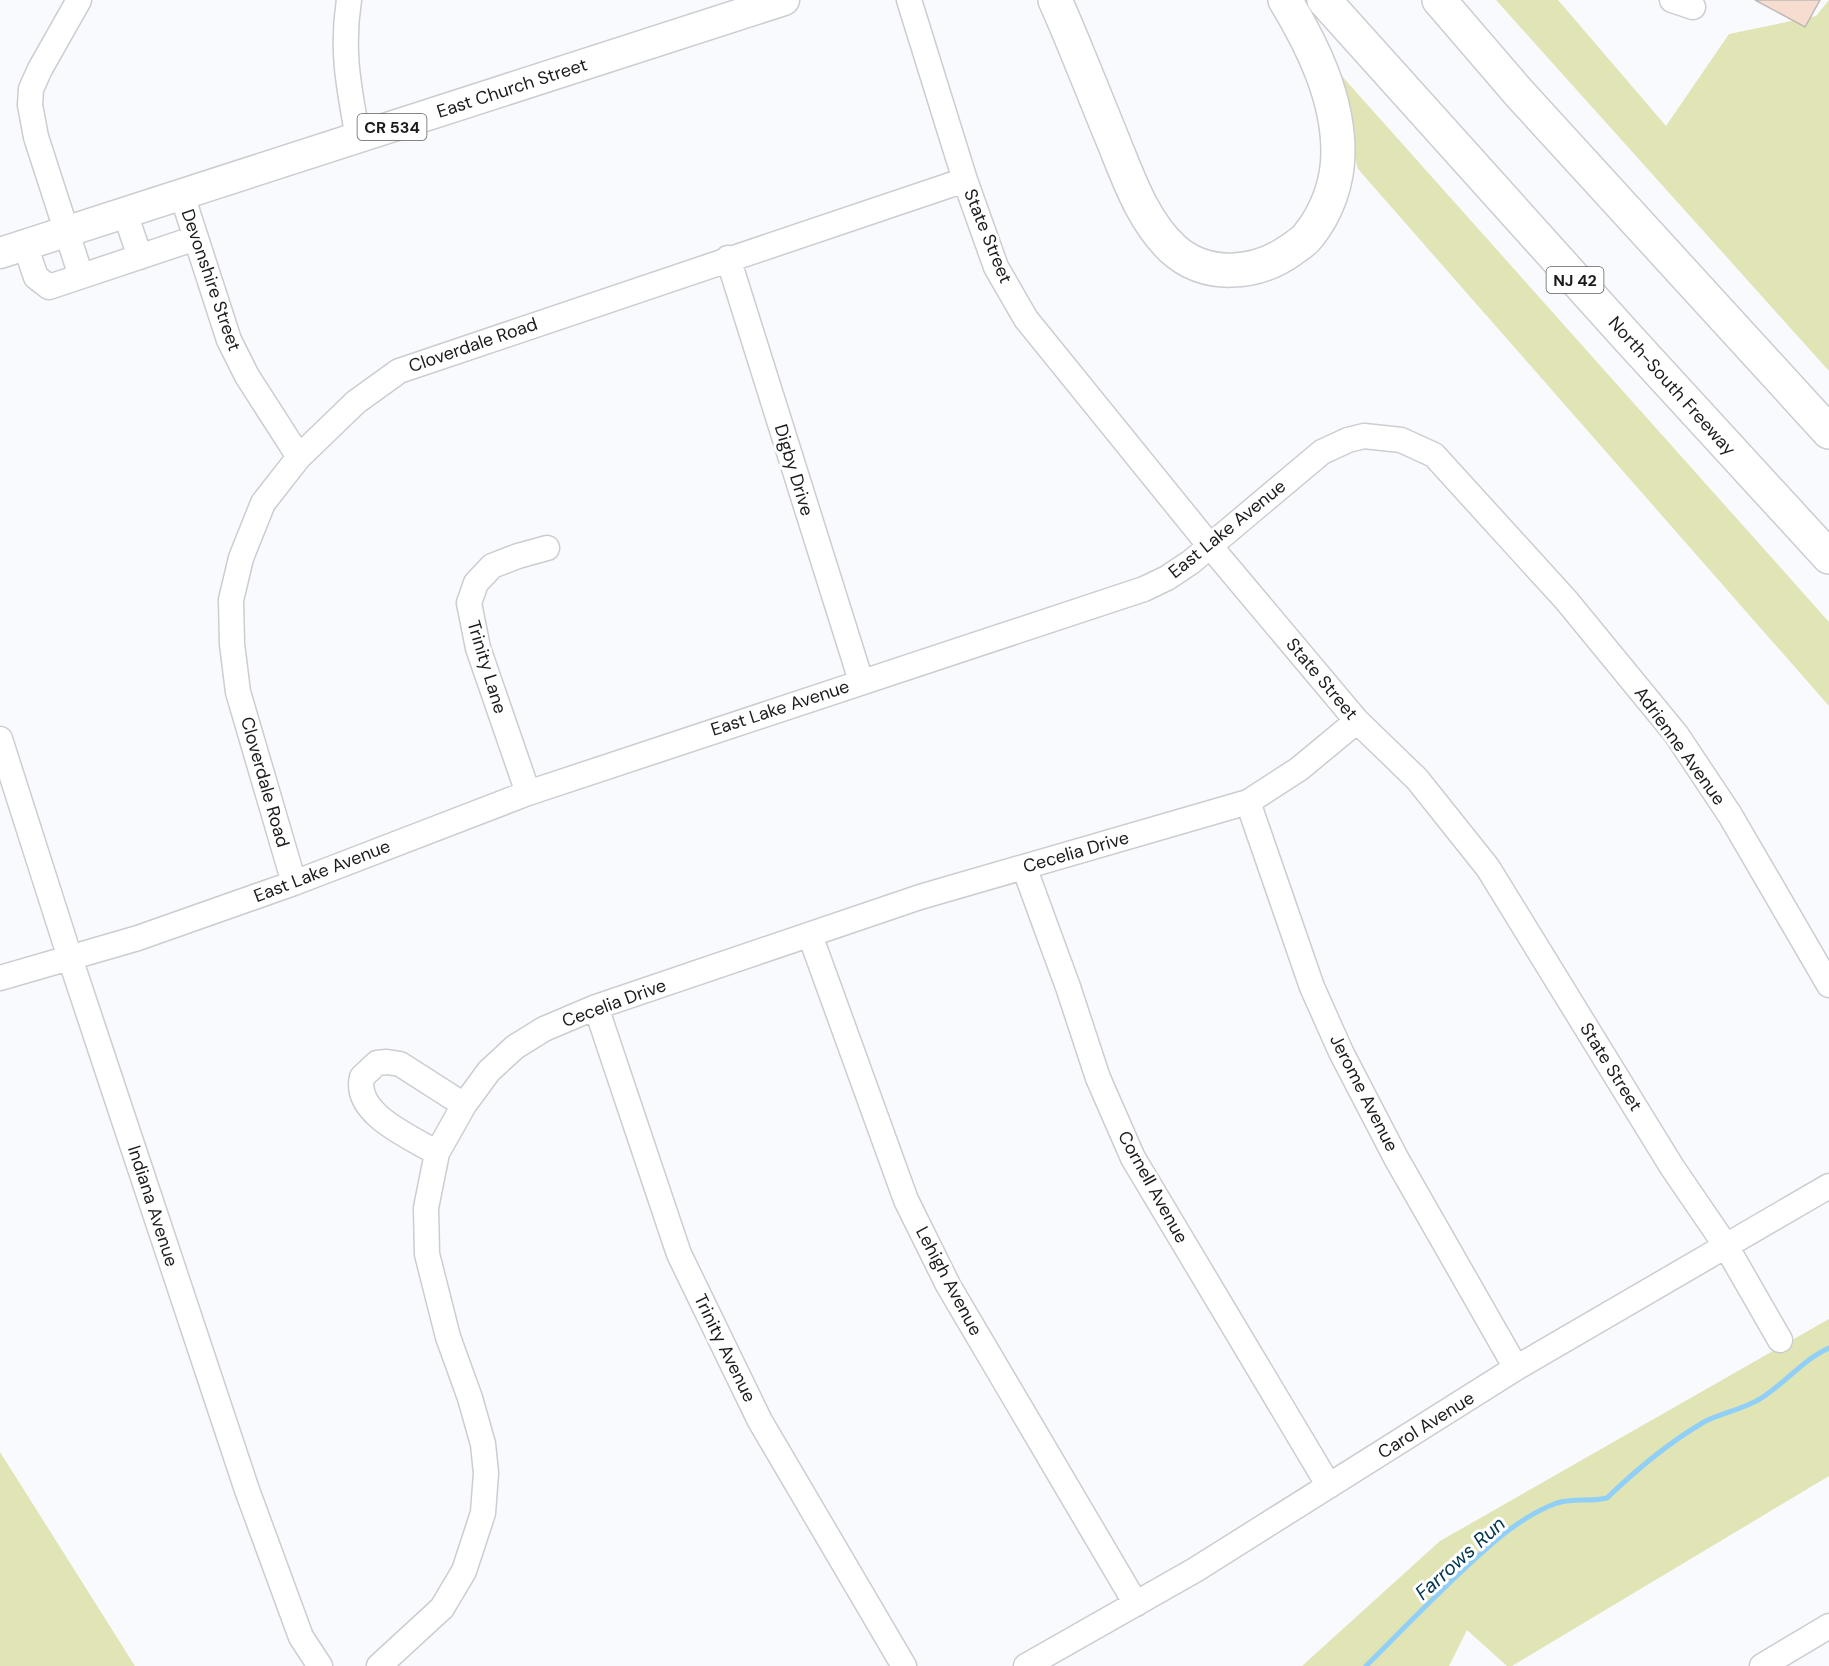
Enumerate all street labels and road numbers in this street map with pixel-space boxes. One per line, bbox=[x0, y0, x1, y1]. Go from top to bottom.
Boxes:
street label: East Church Street bbox=[434, 52, 590, 124]
road number: CR 534 bbox=[358, 114, 426, 140]
street label: State Street bbox=[958, 185, 1018, 287]
street label: Devonshire Street bbox=[176, 206, 246, 354]
road number: NJ 42 bbox=[1546, 267, 1604, 293]
street label: North-South Freeway bbox=[1603, 311, 1741, 461]
street label: Cloverdale Road bbox=[405, 312, 541, 378]
street label: Digby Drive bbox=[769, 421, 819, 519]
street label: East Lake Avenue bbox=[1163, 474, 1291, 584]
street label: Trinity Lane bbox=[461, 617, 513, 717]
street label: State Street bbox=[1281, 633, 1363, 725]
street label: East Lake Avenue bbox=[708, 674, 852, 742]
street label: Adrienne Avenue bbox=[1629, 682, 1731, 810]
street label: Cloverdale Road bbox=[235, 714, 295, 850]
street label: Cecelia Drive bbox=[1020, 825, 1132, 879]
street label: East Lake Avenue bbox=[250, 834, 394, 908]
street label: Cecelia Drive bbox=[559, 973, 669, 1033]
street label: State Street bbox=[1574, 1018, 1648, 1116]
street label: Jerome Avenue bbox=[1324, 1030, 1404, 1156]
street label: Cornell Avenue bbox=[1112, 1127, 1194, 1247]
street label: Indiana Avenue bbox=[122, 1142, 184, 1270]
street label: Lehigh Avenue bbox=[910, 1222, 988, 1340]
street label: Trinity Avenue bbox=[688, 1290, 762, 1406]
street label: Carol Avenue bbox=[1373, 1386, 1479, 1464]

